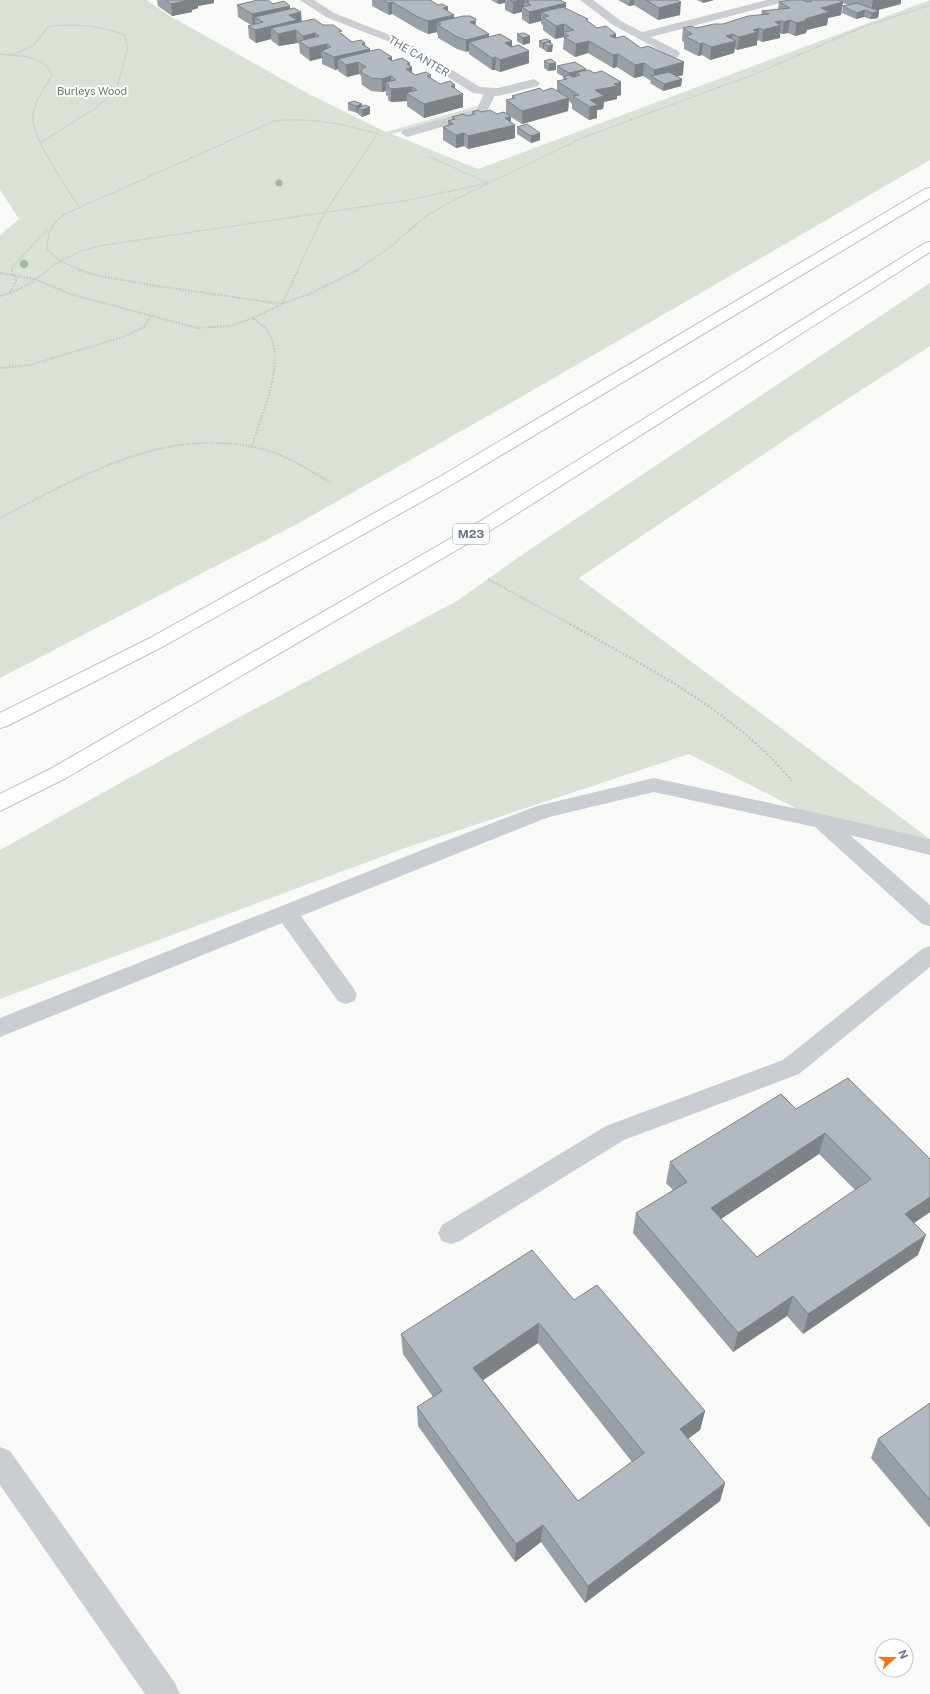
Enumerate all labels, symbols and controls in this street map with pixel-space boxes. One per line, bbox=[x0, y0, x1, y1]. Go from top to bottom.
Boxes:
street label: THE CANTER bbox=[386, 33, 452, 79]
park label: Burleys Wood bbox=[57, 85, 127, 97]
road number: M23 bbox=[453, 524, 489, 544]
north arrow bbox=[874, 1638, 914, 1678]
text: N bbox=[896, 1648, 910, 1661]

